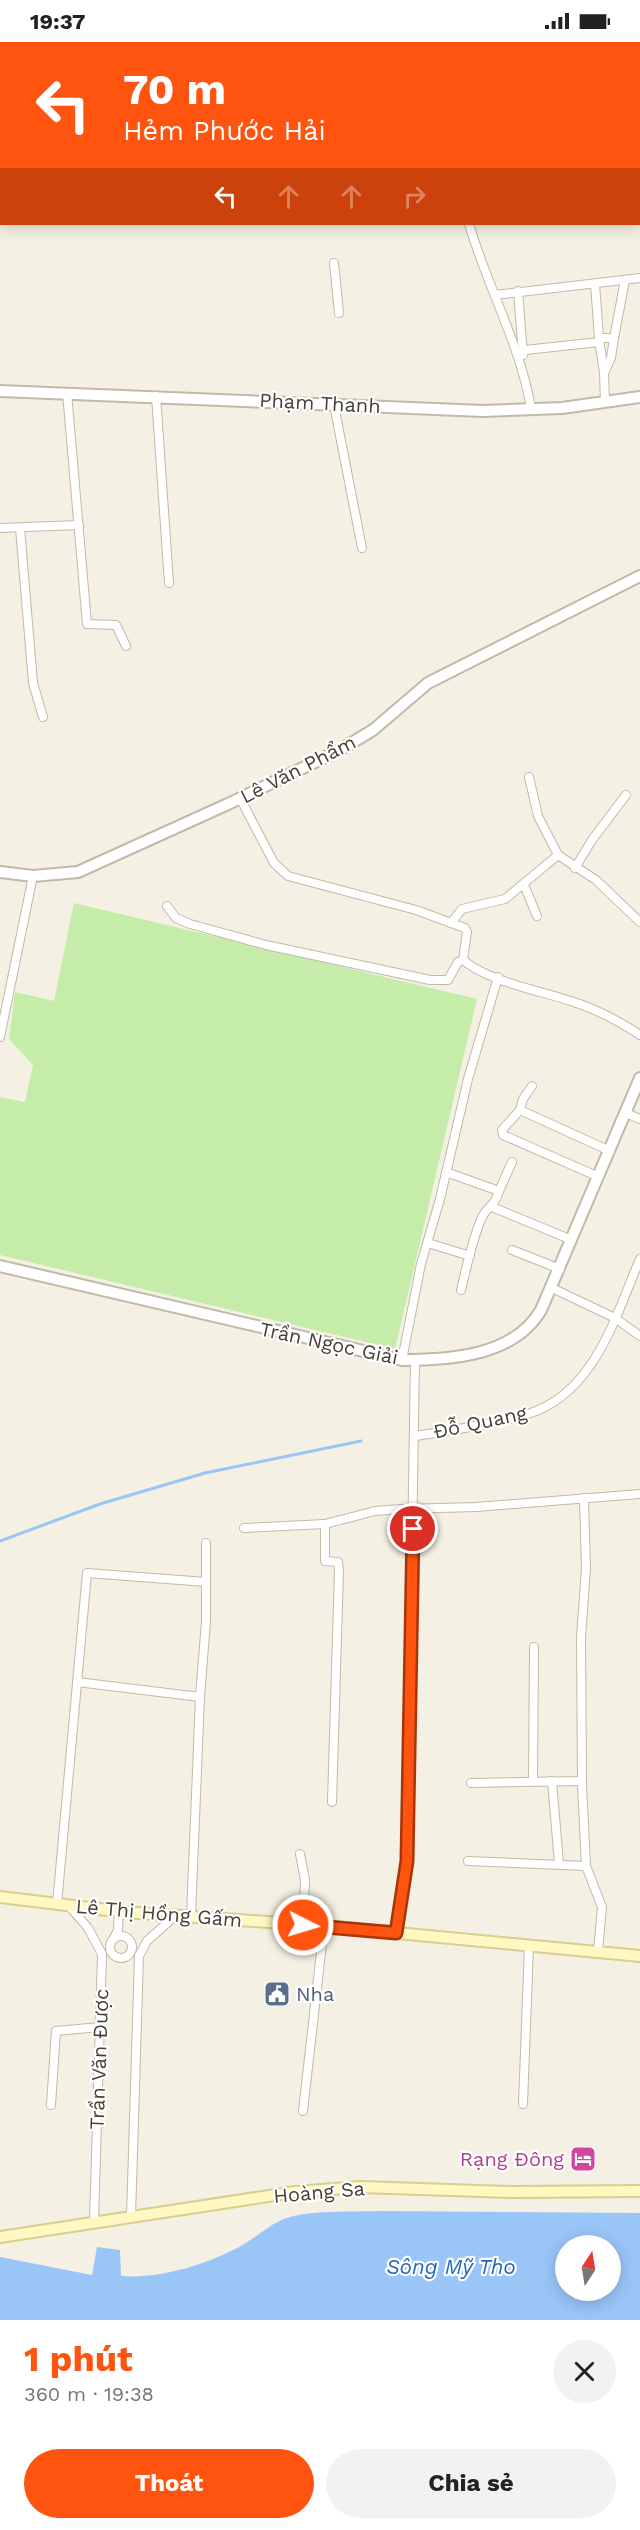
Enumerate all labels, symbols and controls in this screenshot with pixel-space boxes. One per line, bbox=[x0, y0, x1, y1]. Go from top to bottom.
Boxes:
text: 19:37 bbox=[30, 9, 85, 34]
text: 70 m bbox=[123, 65, 226, 114]
icon: left bbox=[24, 66, 102, 144]
text: Hẻm Phước Hải bbox=[123, 115, 326, 147]
icon: left bbox=[209, 180, 242, 213]
icon: ahead bbox=[272, 180, 305, 213]
icon: ahead bbox=[335, 180, 368, 213]
icon: right bbox=[398, 180, 431, 213]
street label: Phạm Thanh bbox=[259, 388, 381, 418]
street label: Lê Văn Phẩm bbox=[236, 730, 360, 808]
street label: Trần Ngọc Giải bbox=[258, 1317, 400, 1369]
street label: Đỗ Quang bbox=[431, 1400, 529, 1444]
pin bbox=[387, 1503, 438, 1554]
icon: arrive bbox=[396, 1512, 429, 1545]
position arrow bbox=[271, 1893, 335, 1957]
street label: Lê Thị Hồng Gấm bbox=[75, 1894, 243, 1932]
public building icon: Nha bbox=[262, 1979, 292, 2009]
place label: Nha bbox=[296, 1982, 334, 2006]
street label: Trần Văn Được bbox=[85, 1988, 113, 2130]
hotel icon: Rạng Đông bbox=[568, 2144, 598, 2174]
place label: Rạng Đông bbox=[460, 2147, 564, 2171]
street label: Hoàng Sa bbox=[272, 2176, 366, 2208]
north arrow bbox=[555, 2235, 621, 2301]
map controls bbox=[555, 2235, 621, 2301]
water label: Sông Mỹ Tho bbox=[386, 2254, 516, 2279]
text: 1 phút bbox=[24, 2338, 133, 2380]
button: close bbox=[553, 2340, 616, 2403]
text: 360 m · 19:38 bbox=[24, 2382, 154, 2406]
button: Thoát bbox=[24, 2449, 314, 2518]
button: Chia sẻ bbox=[326, 2449, 616, 2518]

